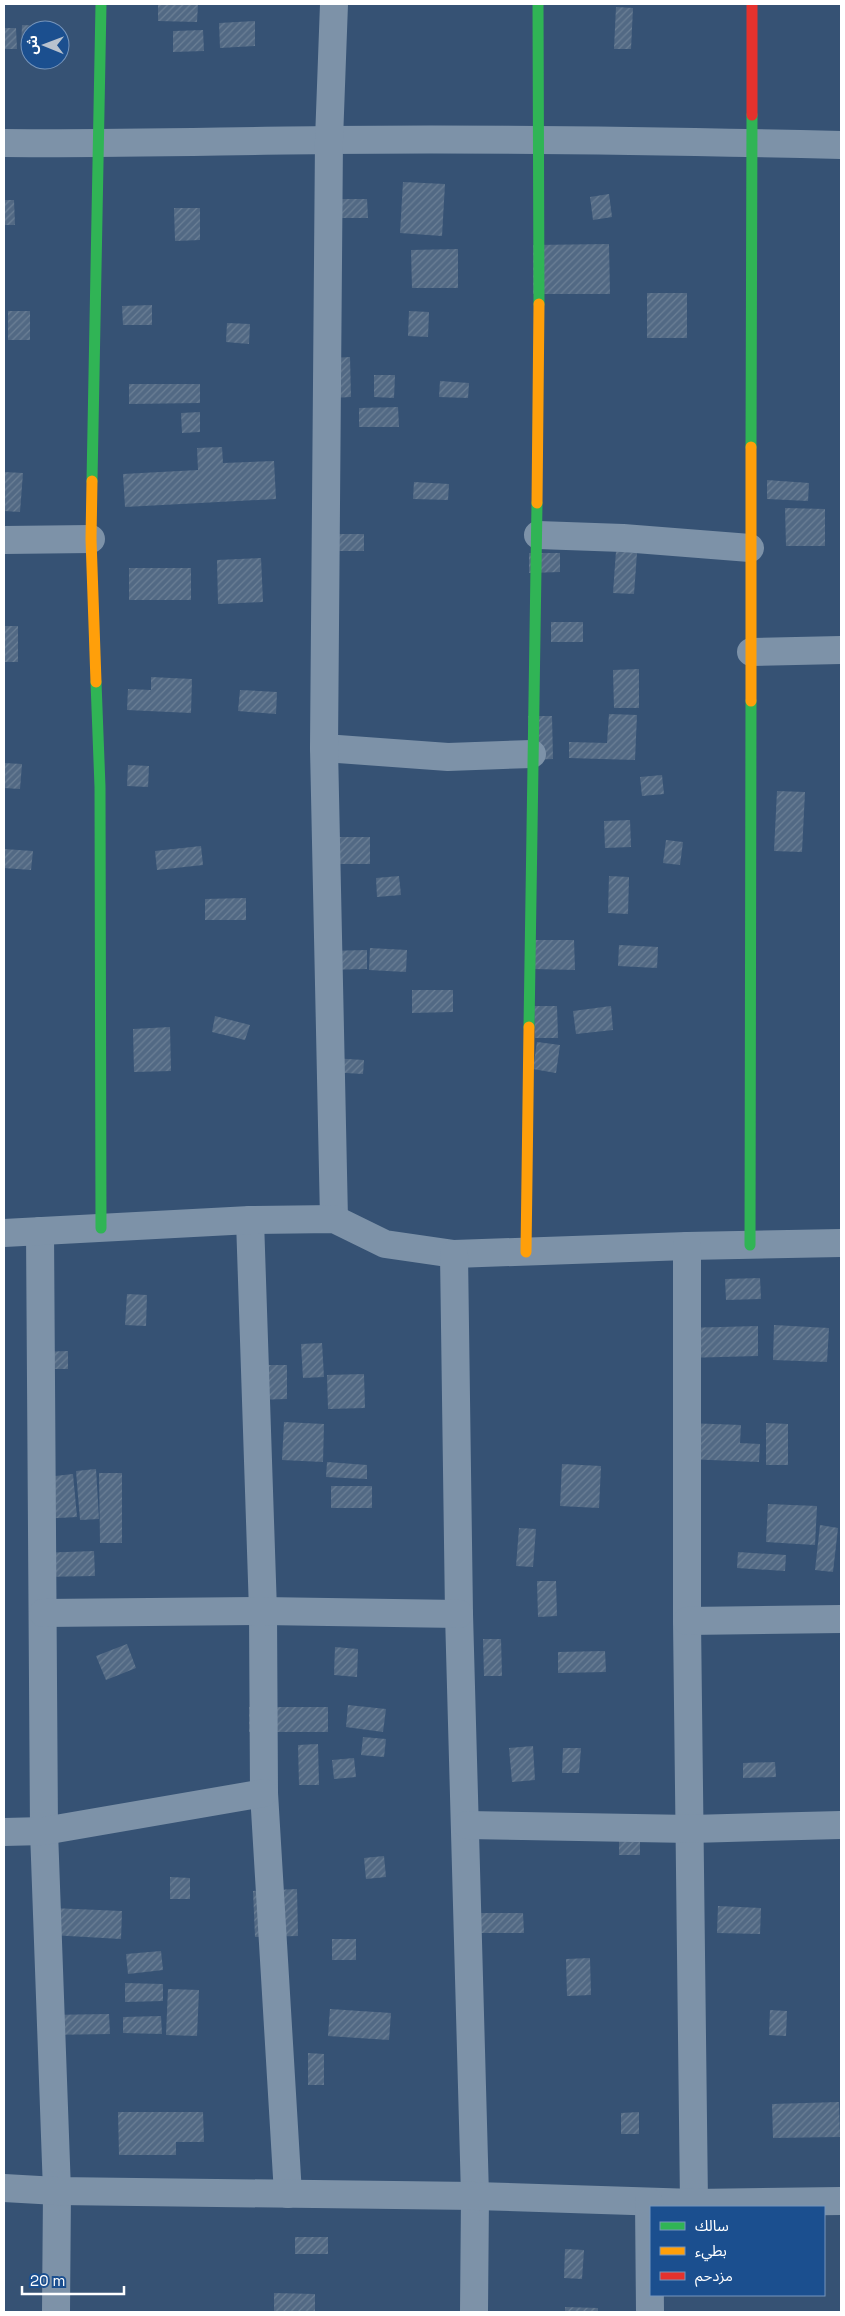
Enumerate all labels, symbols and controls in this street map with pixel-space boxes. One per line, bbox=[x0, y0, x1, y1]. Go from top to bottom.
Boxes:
north arrow bbox=[20, 20, 70, 70]
text: ش bbox=[23, 35, 41, 55]
legend bbox=[650, 2206, 825, 2296]
text: سالك bbox=[695, 2216, 729, 2235]
text: بطيء bbox=[695, 2241, 727, 2262]
scale bar bbox=[22, 2264, 125, 2296]
text: مزدحم bbox=[695, 2266, 733, 2287]
text: 20 m bbox=[30, 2271, 65, 2290]

